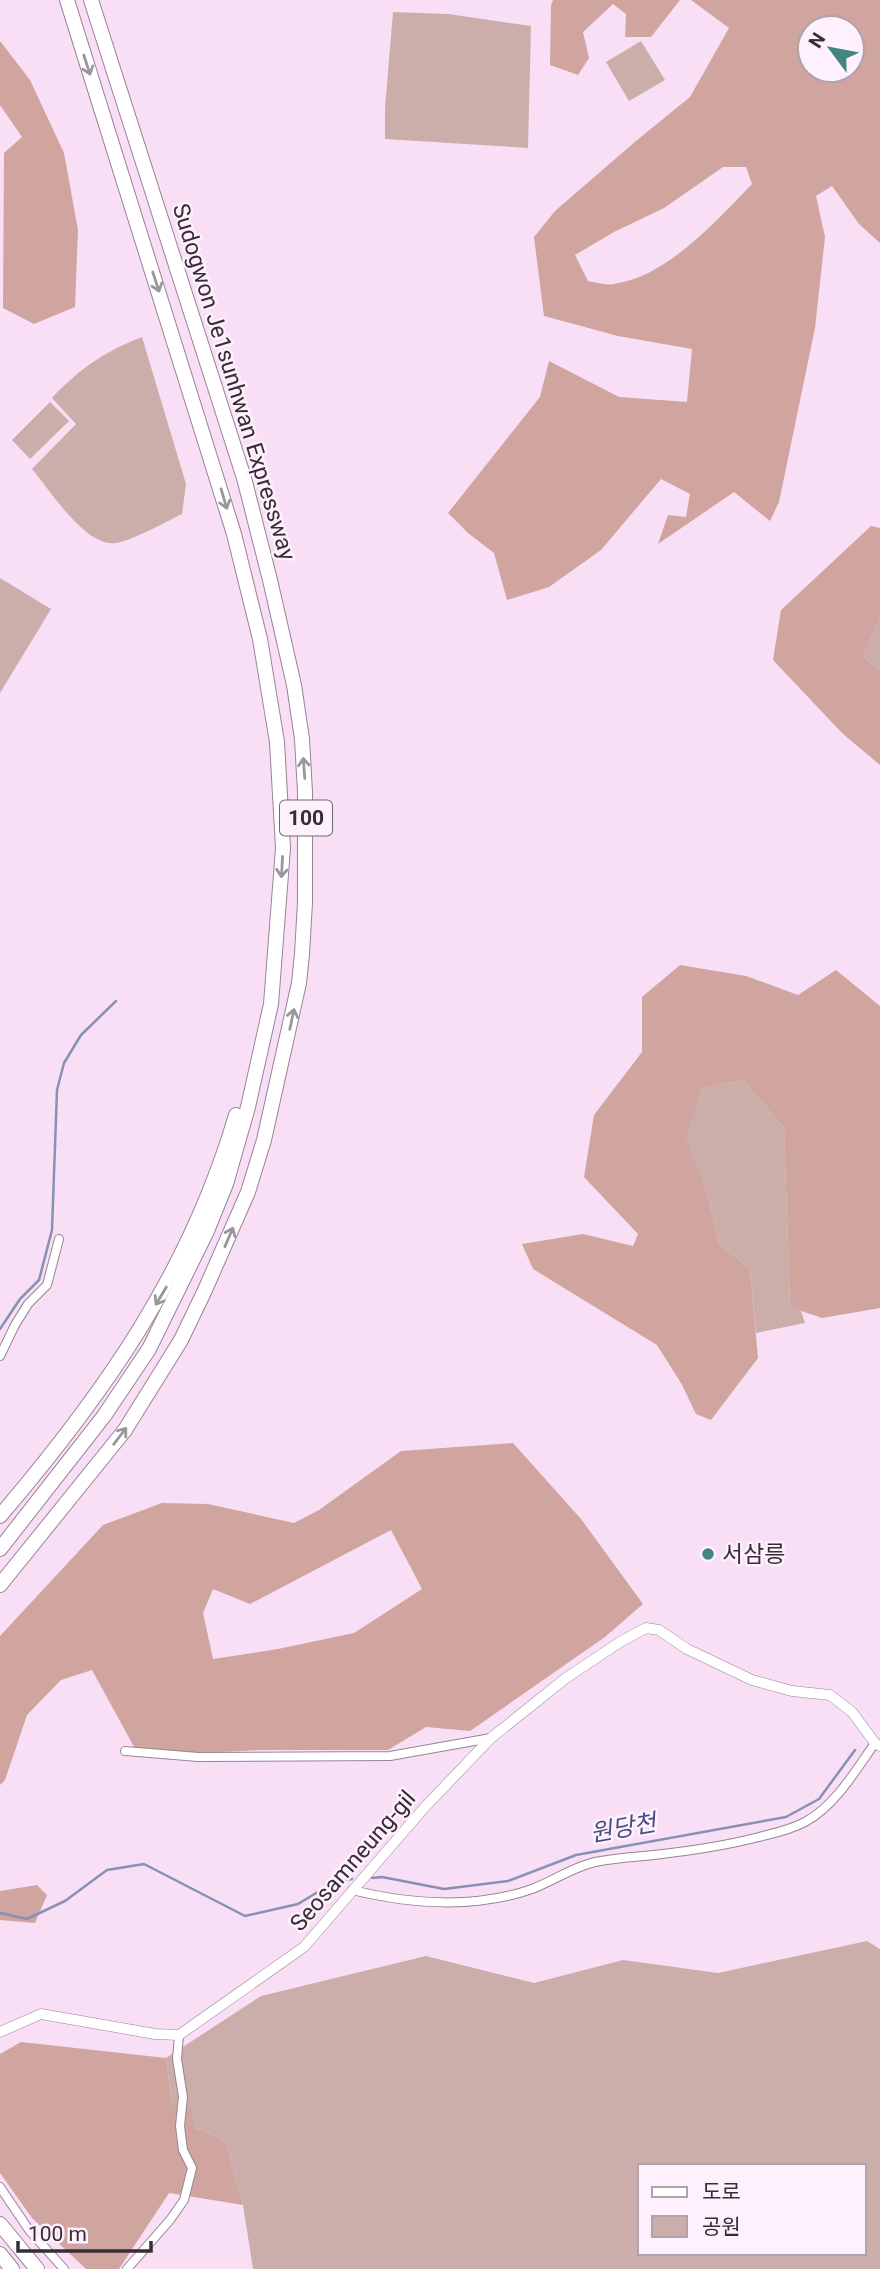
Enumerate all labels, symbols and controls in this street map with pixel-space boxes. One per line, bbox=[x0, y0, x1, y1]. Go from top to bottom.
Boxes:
north arrow bbox=[796, 14, 866, 84]
text: N bbox=[804, 28, 830, 52]
one-way arrow bbox=[81, 54, 94, 76]
street label: Sudogwon Je1sunhwan Expressway bbox=[167, 200, 301, 564]
one-way arrow bbox=[150, 271, 163, 293]
one-way arrow bbox=[218, 487, 231, 510]
one-way arrow bbox=[297, 757, 310, 780]
road number: 100 bbox=[280, 800, 332, 836]
one-way arrow bbox=[275, 856, 288, 879]
one-way arrow bbox=[285, 1008, 299, 1031]
one-way arrow bbox=[223, 1227, 236, 1248]
one-way arrow bbox=[153, 1285, 167, 1305]
one-way arrow bbox=[112, 1427, 127, 1446]
place label: 서삼릉 bbox=[722, 1541, 785, 1568]
marker: 서삼릉 bbox=[700, 1546, 716, 1562]
street label: Seosamneung-gil bbox=[285, 1785, 421, 1937]
water label: 원당천 bbox=[588, 1808, 661, 1848]
legend bbox=[638, 2164, 866, 2255]
text: 도로 bbox=[702, 2180, 741, 2204]
scale bar bbox=[18, 2210, 150, 2254]
text: 공원 bbox=[702, 2215, 741, 2239]
text: 100 m bbox=[28, 2222, 87, 2246]

